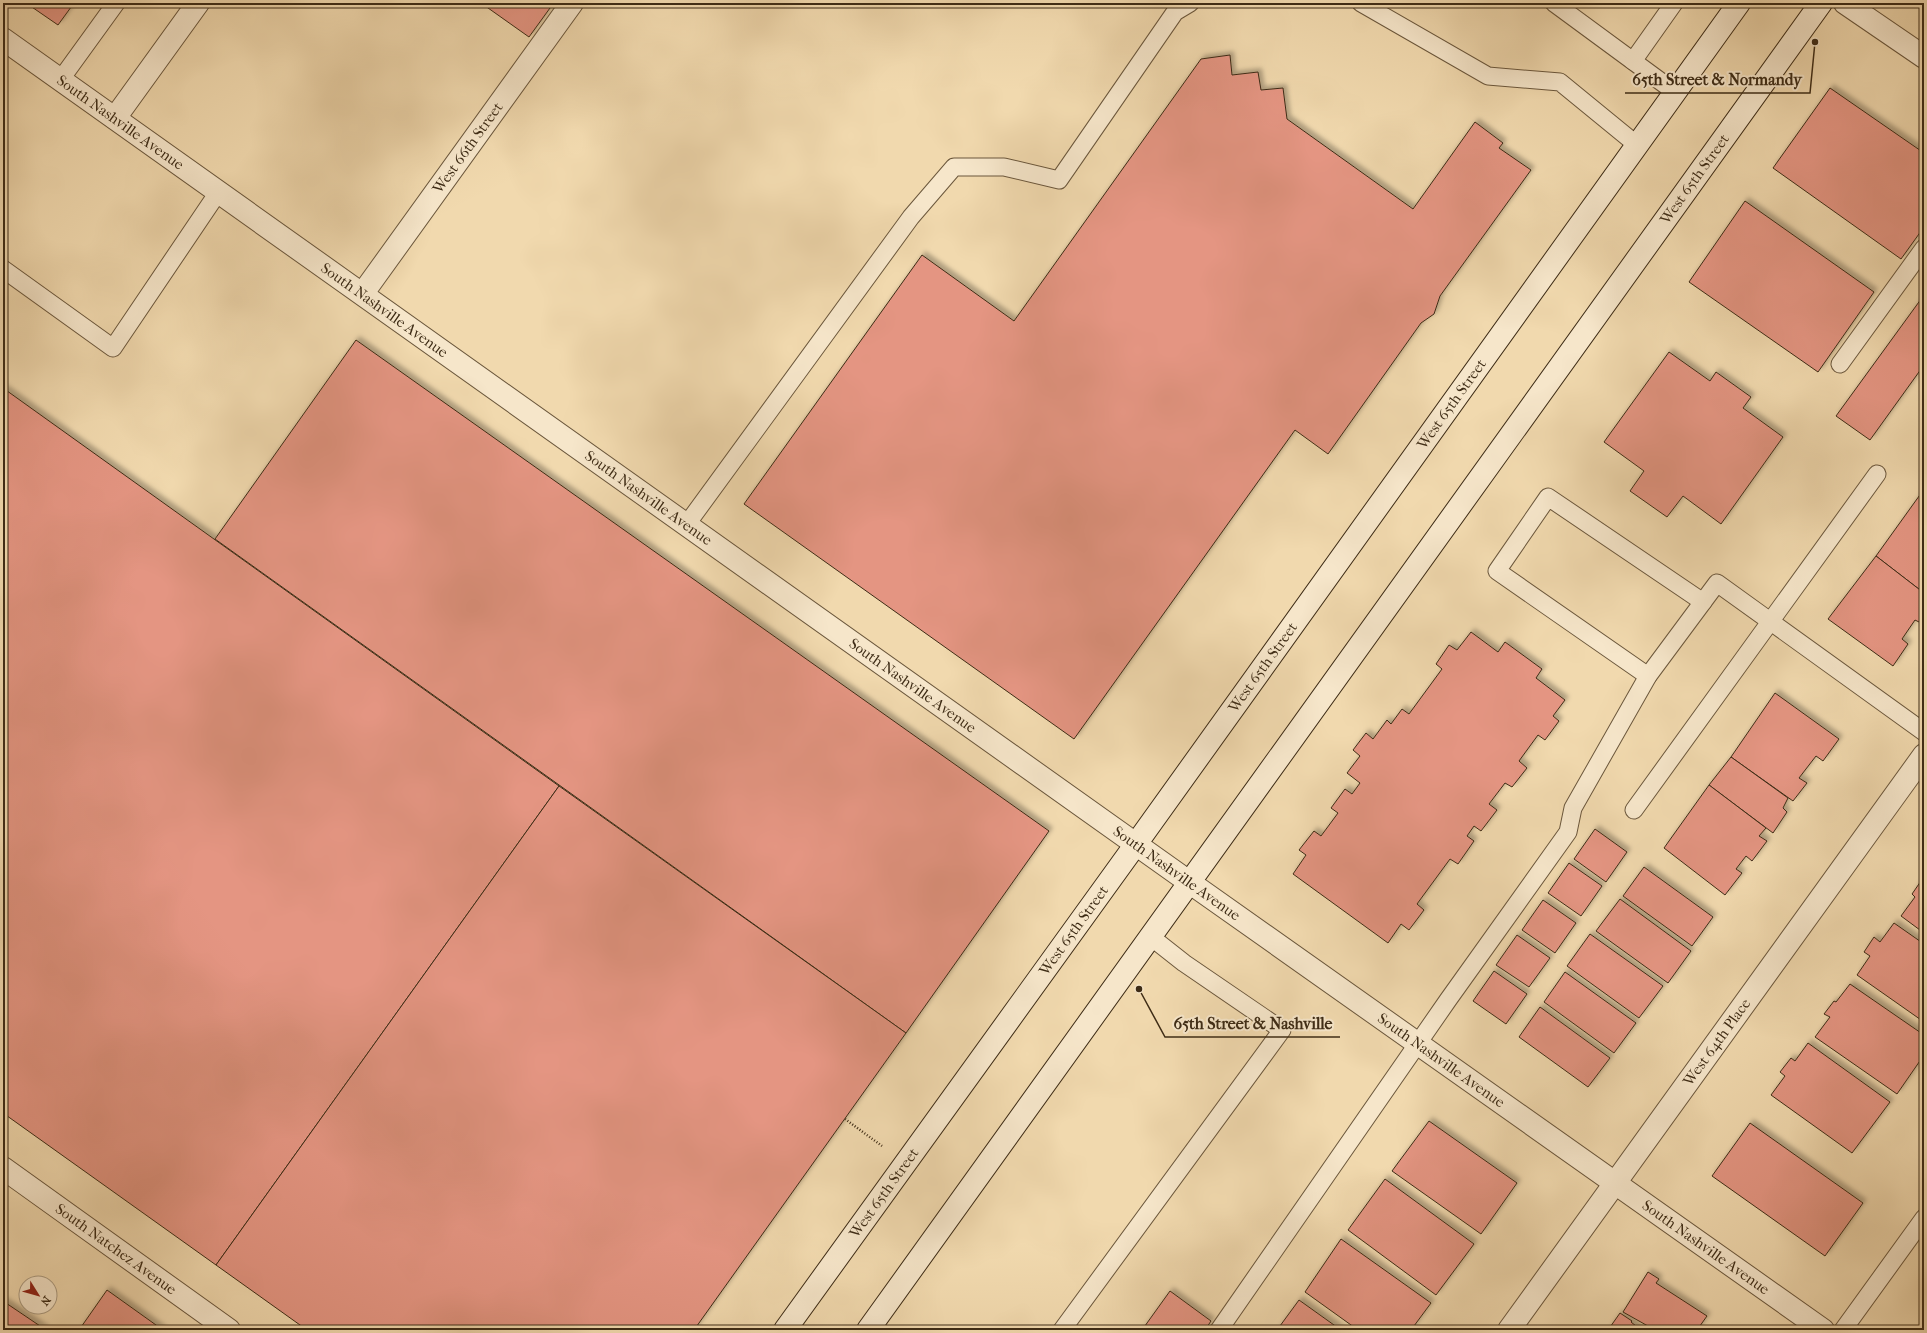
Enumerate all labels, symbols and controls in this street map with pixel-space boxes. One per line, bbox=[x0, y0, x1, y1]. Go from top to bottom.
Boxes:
callout: 65th Street & Normandy bbox=[1625, 65, 1810, 93]
text: 65th Street & Normandy bbox=[1632, 70, 1803, 90]
street label: South Nashville Avenue bbox=[53, 71, 188, 174]
street label: West 66th Street bbox=[428, 98, 507, 198]
street label: West 65th Street bbox=[1656, 130, 1733, 228]
street label: South Nashville Avenue bbox=[317, 259, 452, 362]
street label: West 65th Street bbox=[1413, 355, 1490, 453]
street label: South Nashville Avenue bbox=[582, 447, 716, 549]
street label: West 65th Street bbox=[1224, 618, 1301, 717]
street label: South Nashville Avenue bbox=[846, 634, 980, 737]
street label: South Nashville Avenue bbox=[1110, 822, 1244, 925]
street label: West 65th Street bbox=[1035, 881, 1113, 980]
street label: West 64th Place bbox=[1679, 994, 1755, 1090]
callout: 65th Street & Nashville bbox=[1165, 1009, 1340, 1037]
street label: South Nashville Avenue bbox=[1374, 1009, 1509, 1112]
text: 65th Street & Nashville bbox=[1173, 1014, 1333, 1033]
street label: West 65th Street bbox=[845, 1144, 923, 1242]
street label: South Nashville Avenue bbox=[1639, 1196, 1773, 1299]
street label: South Natchez Avenue bbox=[52, 1200, 180, 1299]
north arrow bbox=[18, 1275, 58, 1315]
text: N bbox=[37, 1293, 53, 1308]

